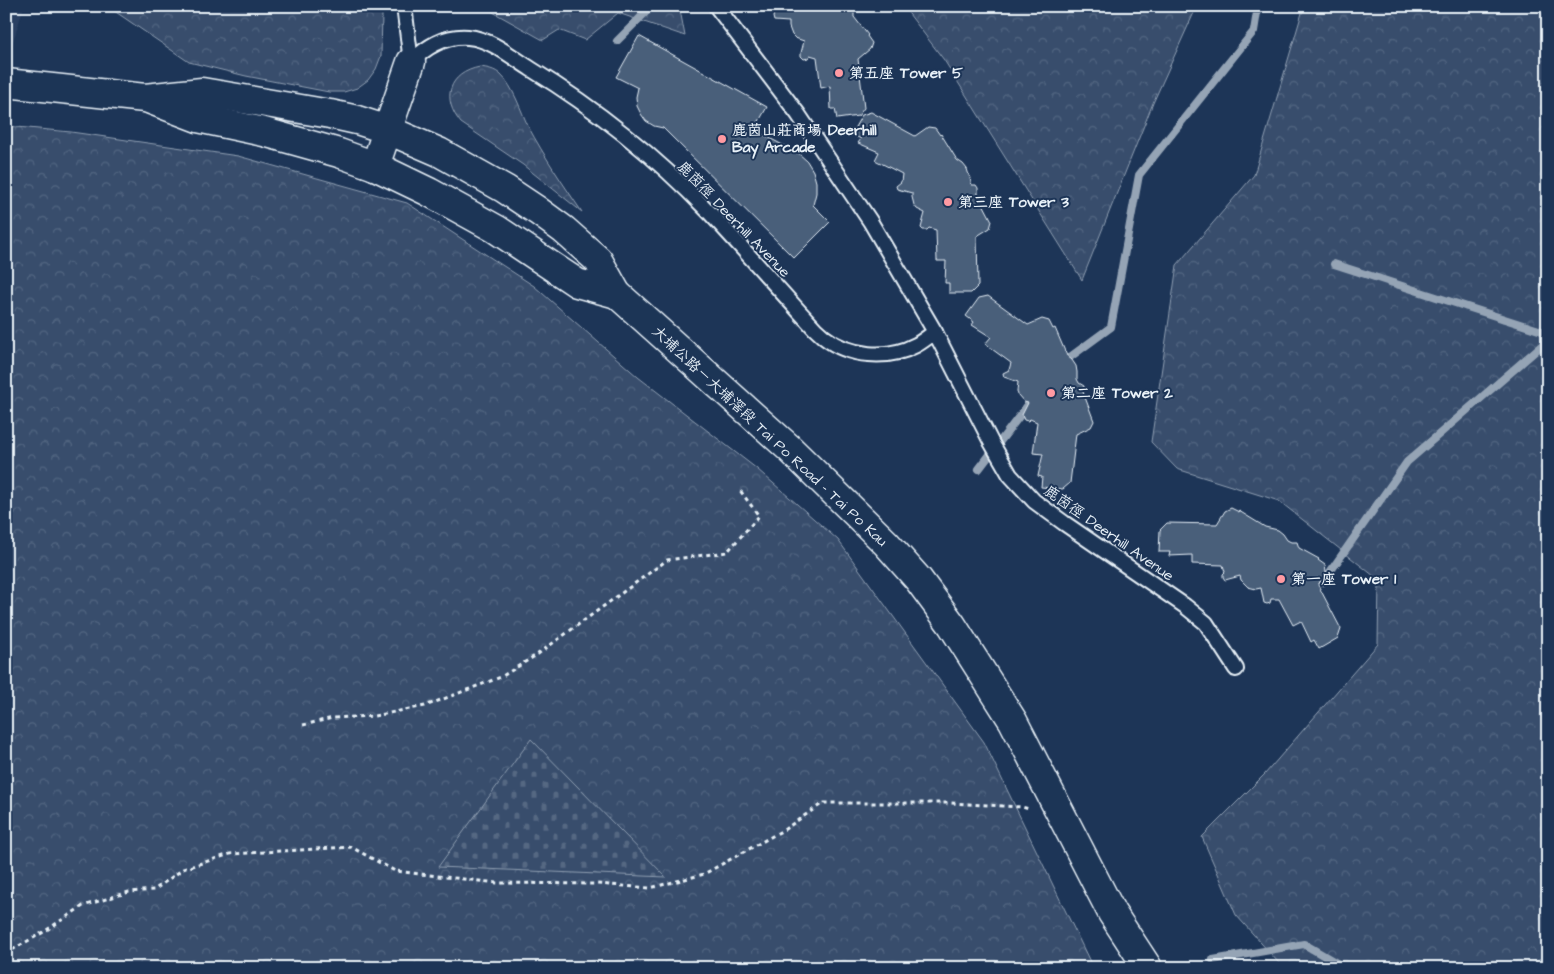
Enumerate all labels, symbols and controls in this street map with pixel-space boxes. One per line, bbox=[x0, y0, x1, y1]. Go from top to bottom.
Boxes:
place label: 第五座 Tower 5 bbox=[849, 63, 963, 84]
marker: 第五座 Tower 5 bbox=[833, 67, 845, 79]
place label: 鹿茵山莊商場 Deerhill Bay Arcade bbox=[732, 120, 877, 159]
marker: 鹿茵山莊商場 Deerhill Bay Arcade bbox=[716, 133, 728, 145]
street label: 鹿茵徑 Deerhill Avenue bbox=[672, 157, 795, 282]
place label: 第三座 Tower 3 bbox=[958, 192, 1069, 213]
marker: 第三座 Tower 3 bbox=[942, 196, 954, 208]
street label: 大埔公路－大埔滘段 Tai Po Road – Tai Po Kau bbox=[647, 321, 892, 552]
place label: 第二座 Tower 2 bbox=[1061, 383, 1173, 404]
marker: 第二座 Tower 2 bbox=[1045, 387, 1057, 399]
street label: 鹿茵徑 Deerhill Avenue bbox=[1039, 481, 1178, 586]
place label: 第一座 Tower 1 bbox=[1291, 569, 1396, 590]
marker: 第一座 Tower 1 bbox=[1275, 573, 1287, 585]

